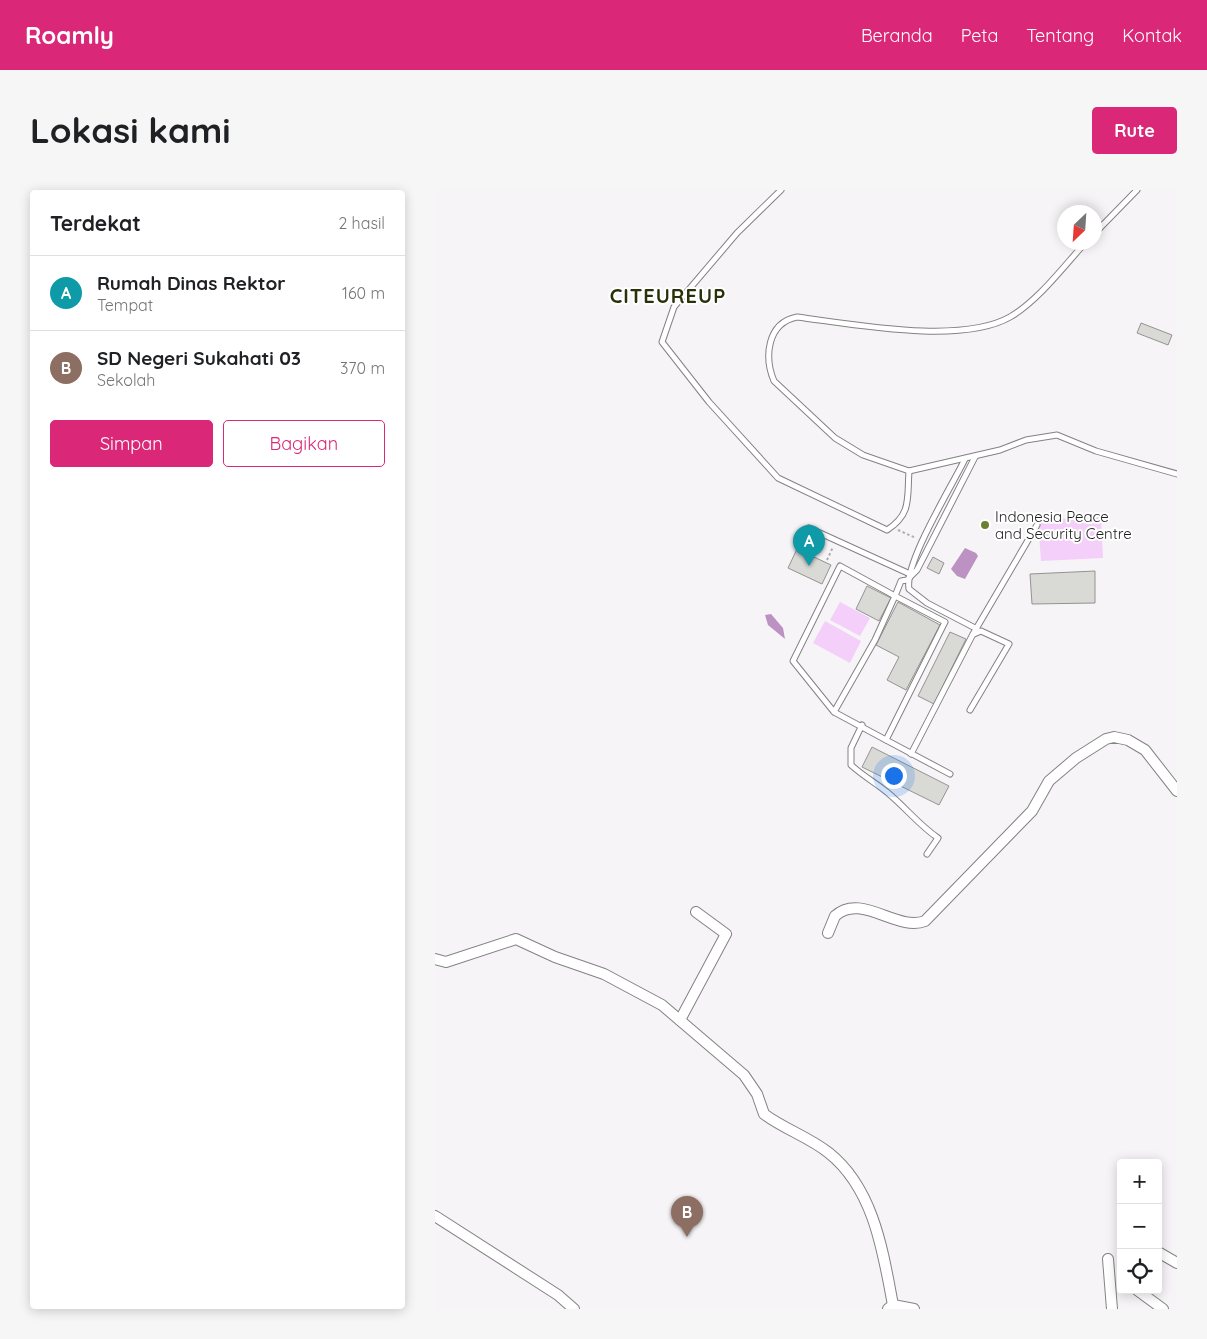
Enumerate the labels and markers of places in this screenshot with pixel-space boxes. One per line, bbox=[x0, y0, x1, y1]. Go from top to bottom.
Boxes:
place label: Indonesia Peace and Security Centre bbox=[995, 507, 1132, 543]
marker: Indonesia Peace and Security Centre bbox=[979, 519, 991, 531]
pin: A bbox=[793, 525, 825, 566]
pin: B bbox=[671, 1196, 703, 1237]

